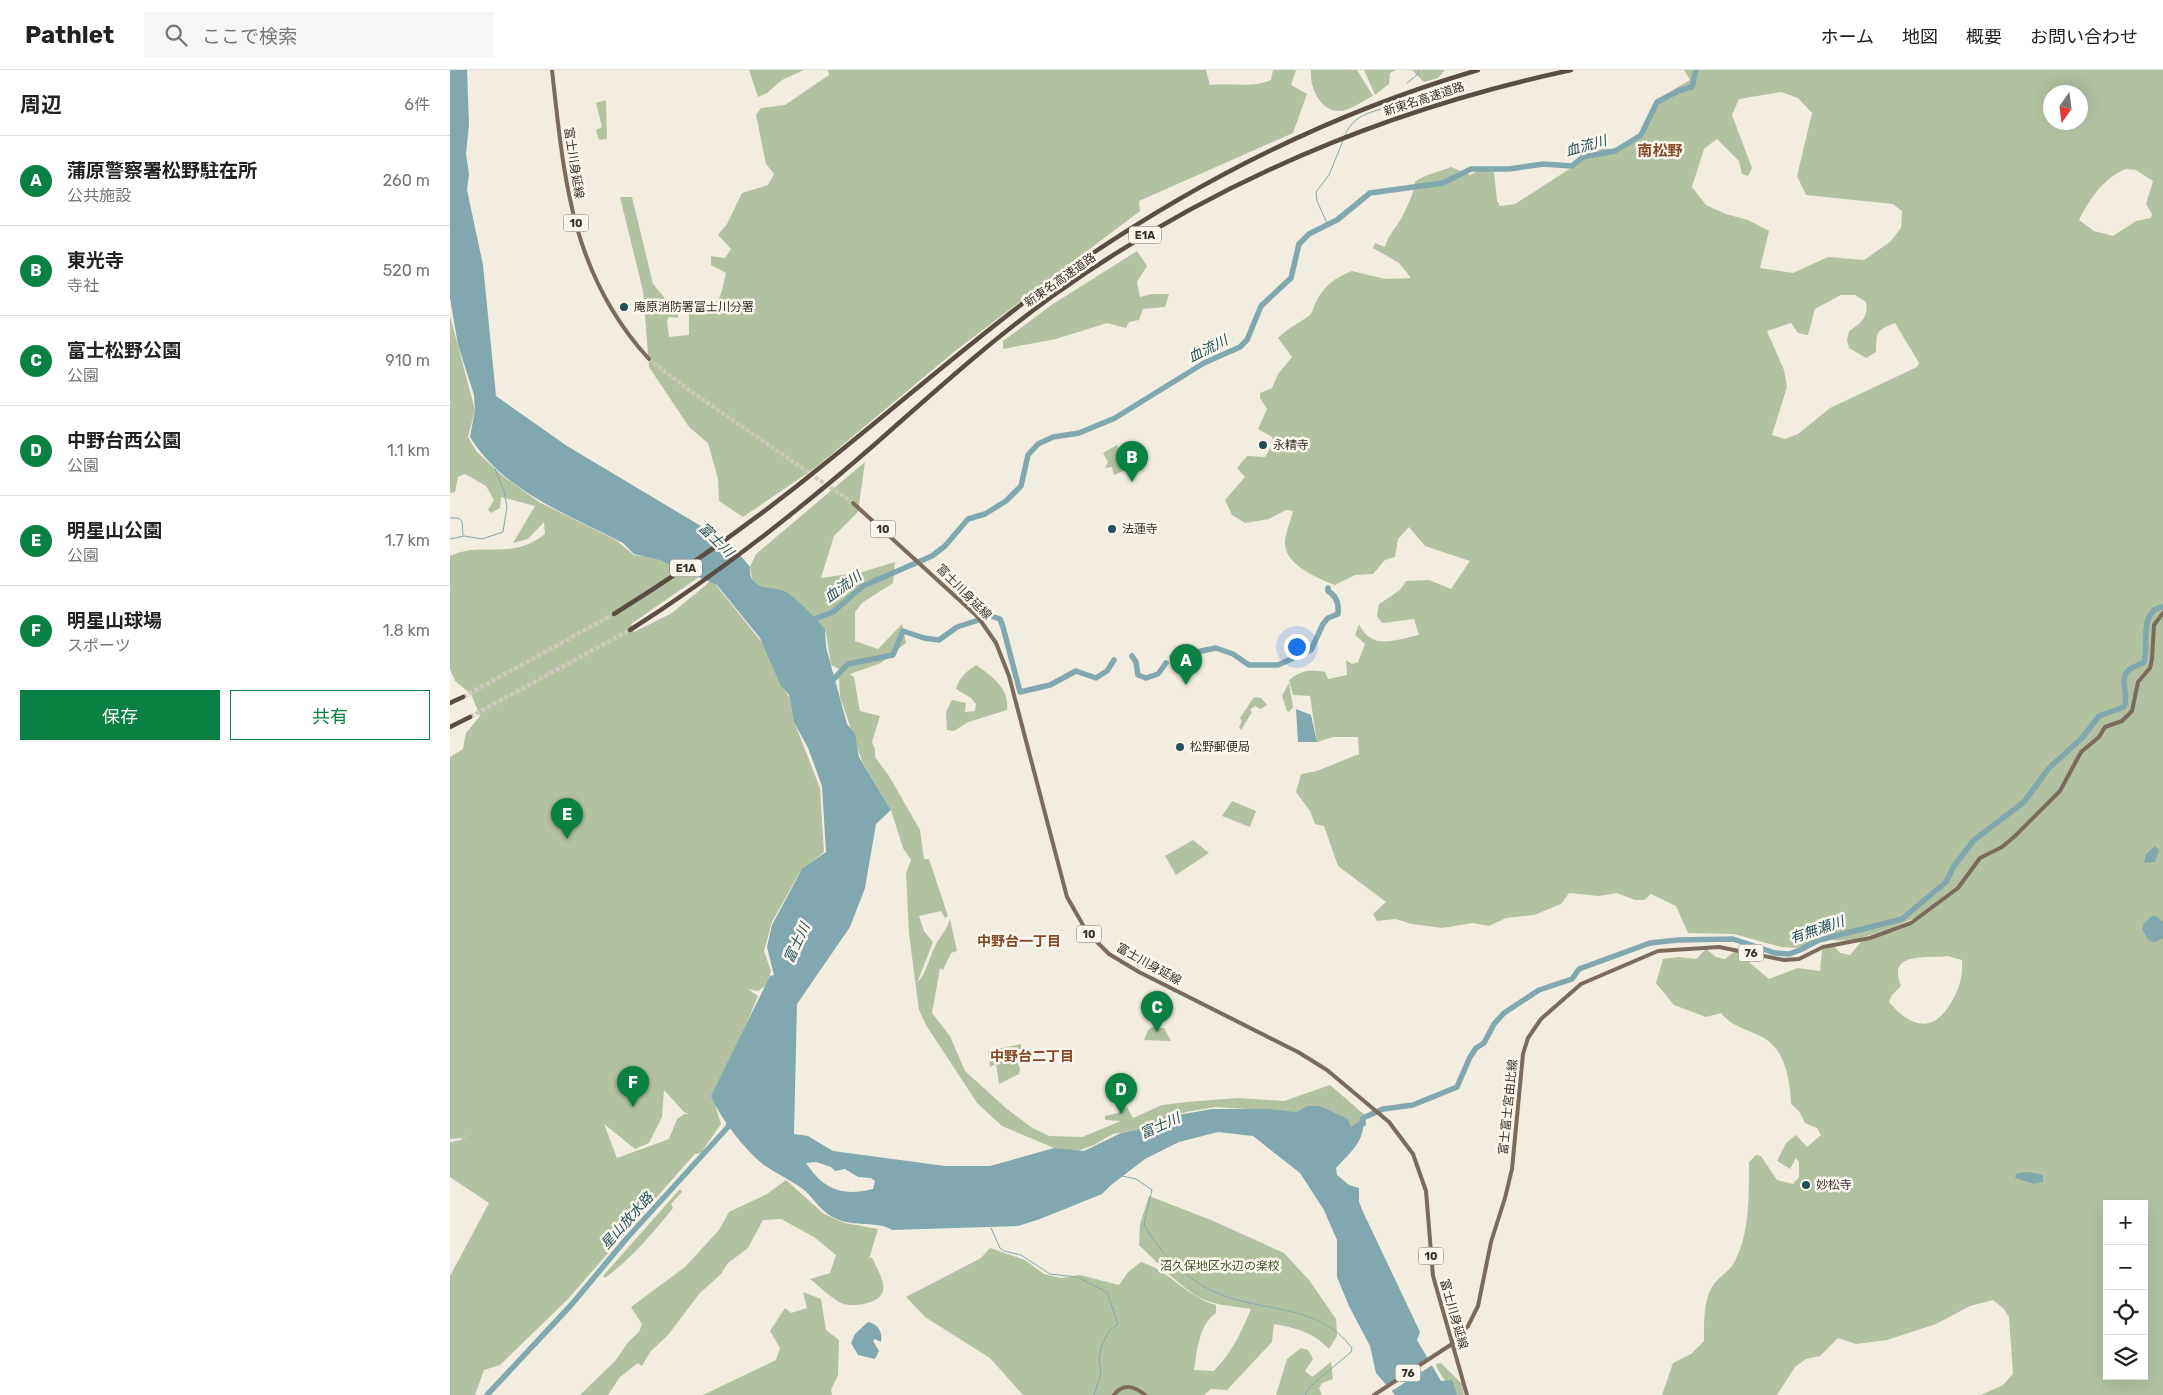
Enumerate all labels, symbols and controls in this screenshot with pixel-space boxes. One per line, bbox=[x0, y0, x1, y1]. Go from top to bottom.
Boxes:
search box bbox=[144, 12, 494, 57]
text: Pathlet bbox=[25, 21, 114, 49]
icon: search bbox=[162, 21, 190, 49]
text: ここで検索 bbox=[202, 25, 297, 48]
text: ホーム bbox=[1821, 26, 1874, 48]
text: 地図 bbox=[1902, 26, 1938, 48]
text: 概要 bbox=[1966, 26, 2002, 48]
text: お問い合わせ bbox=[2030, 26, 2138, 48]
street label: 新東名高速道路 bbox=[1382, 79, 1466, 119]
north arrow bbox=[2043, 85, 2088, 130]
text: 周辺 bbox=[20, 92, 62, 117]
text: 6件 bbox=[404, 95, 430, 114]
street label: 富士川身延線 bbox=[561, 126, 587, 200]
water label: 血流川 bbox=[1563, 131, 1610, 160]
district label: 南松野 bbox=[1637, 142, 1683, 160]
text: 蒲原警察署松野駐在所 bbox=[67, 159, 257, 182]
text: A bbox=[30, 171, 42, 190]
text: 260 m bbox=[383, 171, 430, 190]
text: 公共施設 bbox=[67, 186, 131, 205]
road number: 10 bbox=[564, 214, 588, 232]
road number: E1A bbox=[1129, 226, 1161, 244]
text: 東光寺 bbox=[67, 249, 124, 272]
street label: 新東名高速道路 bbox=[1022, 250, 1098, 310]
text: B bbox=[30, 261, 42, 280]
text: 520 m bbox=[383, 261, 430, 280]
text: 寺社 bbox=[67, 276, 99, 295]
place label: 庵原消防署富士川分署 bbox=[634, 300, 754, 314]
marker: 庵原消防署富士川分署 bbox=[618, 301, 630, 313]
water label: 血流川 bbox=[1185, 331, 1232, 366]
text: 富士松野公園 bbox=[67, 339, 181, 362]
text: C bbox=[30, 351, 42, 370]
text: 910 m bbox=[385, 351, 430, 370]
text: 公園 bbox=[67, 366, 99, 385]
text: 中野台西公園 bbox=[67, 429, 181, 452]
place label: 永精寺 bbox=[1273, 438, 1309, 452]
marker: 永精寺 bbox=[1257, 439, 1269, 451]
text: D bbox=[30, 441, 42, 460]
text: 1.1 km bbox=[387, 441, 430, 460]
pin: B bbox=[1116, 441, 1148, 482]
text: 公園 bbox=[67, 456, 99, 475]
text: 明星山公園 bbox=[67, 519, 162, 542]
water label: 富士川 bbox=[695, 519, 738, 562]
road number: 10 bbox=[870, 520, 896, 538]
place label: 法蓮寺 bbox=[1122, 522, 1158, 536]
marker: 法蓮寺 bbox=[1106, 523, 1118, 535]
text: E bbox=[31, 531, 41, 550]
text: 1.7 km bbox=[385, 531, 430, 550]
text: 公園 bbox=[67, 546, 99, 565]
road number: E1A bbox=[670, 559, 702, 576]
street label: 富士川身延線 bbox=[934, 562, 994, 622]
water label: 血流川 bbox=[821, 567, 867, 606]
text: 明星山球場 bbox=[67, 609, 162, 632]
text: F bbox=[31, 621, 41, 640]
text: 1.8 km bbox=[383, 621, 430, 640]
your location bbox=[1284, 634, 1310, 660]
text: スポーツ bbox=[67, 636, 131, 655]
pin: A bbox=[1170, 644, 1202, 685]
button: 保存 bbox=[20, 690, 220, 740]
button: 共有 bbox=[230, 690, 430, 740]
place label: 松野郵便局 bbox=[1190, 740, 1250, 754]
marker: 松野郵便局 bbox=[1174, 741, 1186, 753]
pin: E bbox=[551, 798, 583, 839]
water label: 有無瀬川 bbox=[1788, 912, 1848, 947]
water label: 富士川 bbox=[780, 919, 814, 966]
road number: 10 bbox=[1076, 926, 1102, 942]
district label: 中野台一丁目 bbox=[977, 933, 1061, 950]
street label: 富士川身延線 bbox=[1114, 940, 1184, 988]
road number: 76 bbox=[1738, 944, 1764, 961]
pin: C bbox=[1141, 991, 1173, 1032]
district label: 中野台二丁目 bbox=[990, 1048, 1074, 1065]
street label: 富士富士宮由比線 bbox=[1496, 1059, 1520, 1155]
pin: F bbox=[617, 1066, 649, 1107]
pin: D bbox=[1105, 1073, 1137, 1114]
water label: 富士川 bbox=[1137, 1109, 1184, 1142]
place label: 妙松寺 bbox=[1816, 1178, 1852, 1192]
marker: 妙松寺 bbox=[1800, 1179, 1812, 1191]
water label: 星山放水路 bbox=[597, 1189, 657, 1253]
map controls bbox=[2103, 1200, 2148, 1380]
button: + bbox=[2103, 1200, 2148, 1245]
button: − bbox=[2103, 1245, 2148, 1290]
road number: 10 bbox=[1418, 1248, 1444, 1264]
park label: 沼久保地区水辺の楽校 bbox=[1160, 1259, 1280, 1273]
street label: 富士川身延線 bbox=[1437, 1277, 1471, 1351]
button: locate bbox=[2103, 1290, 2148, 1335]
button: layers bbox=[2103, 1335, 2148, 1380]
road number: 76 bbox=[1396, 1365, 1420, 1382]

